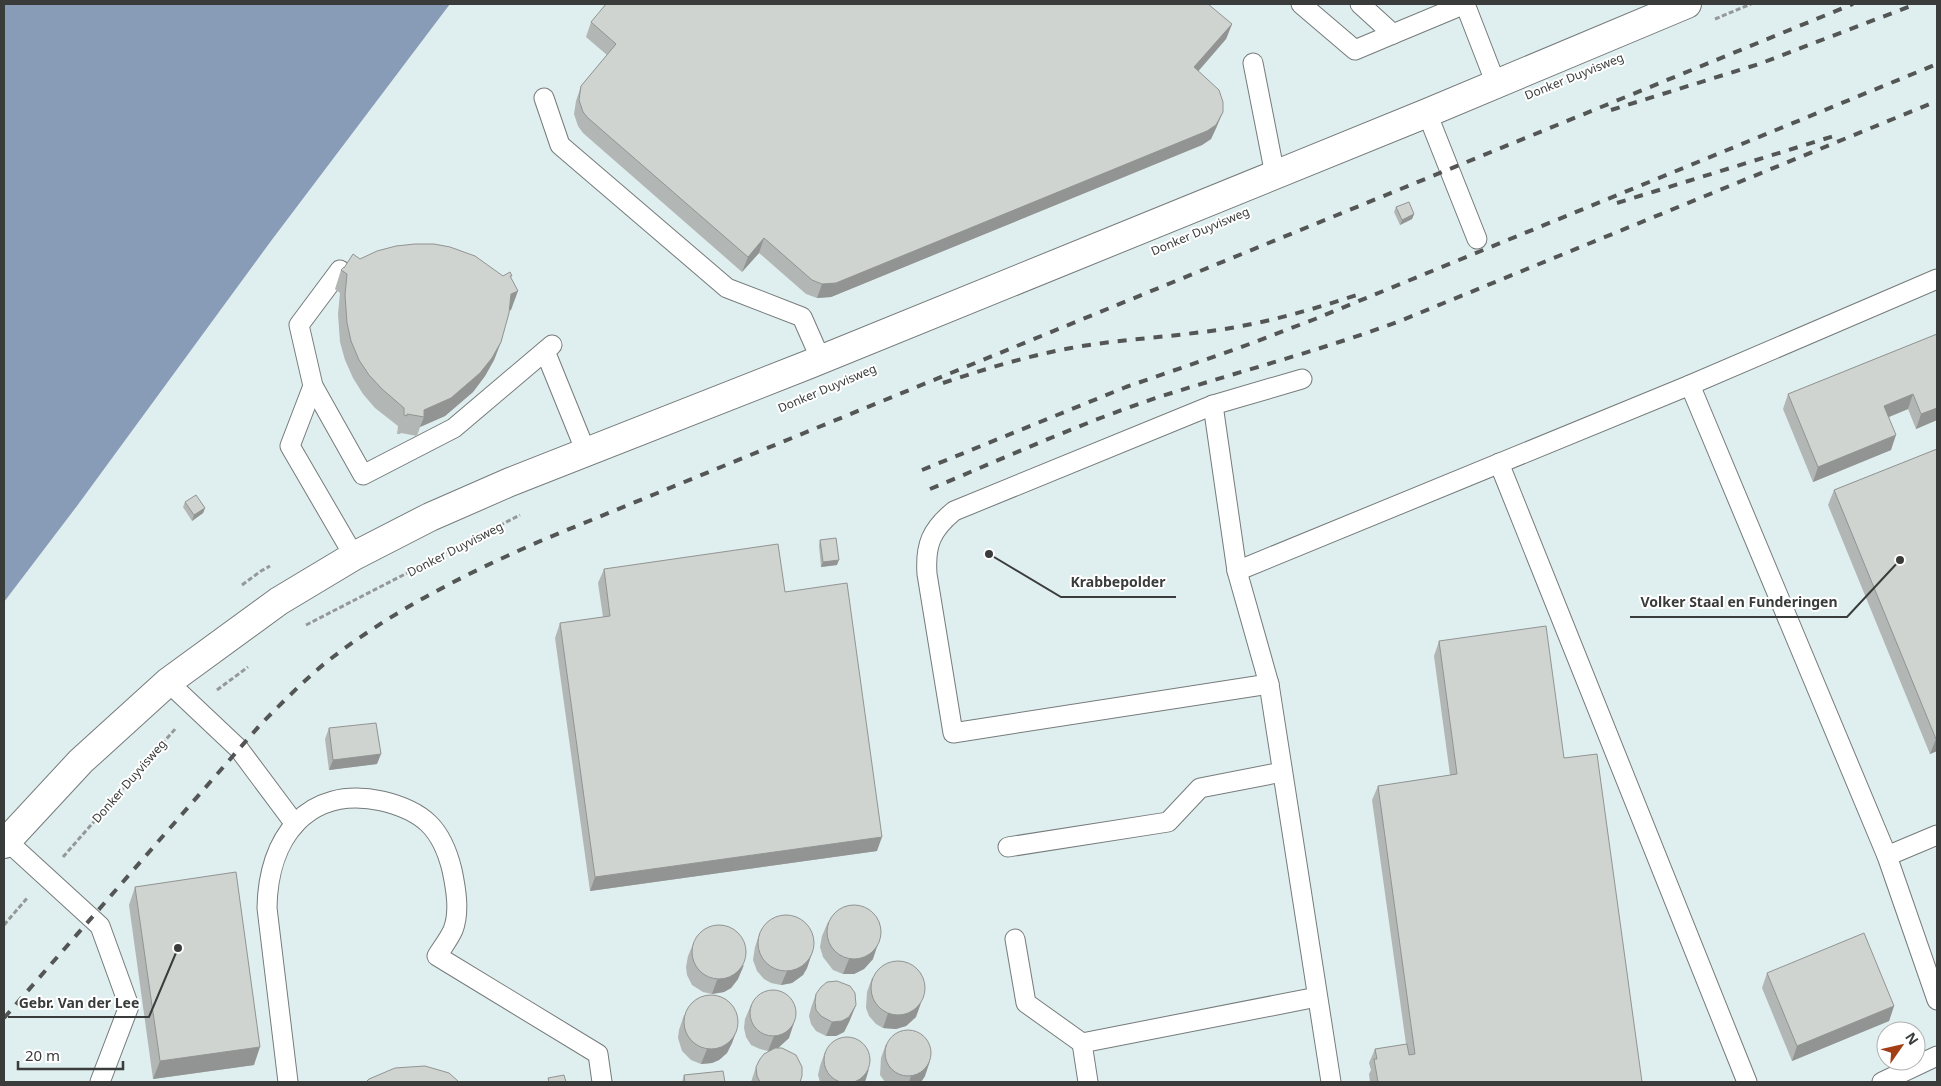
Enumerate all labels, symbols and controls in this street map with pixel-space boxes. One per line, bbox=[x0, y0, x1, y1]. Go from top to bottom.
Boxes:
street label: Donker Duyvisweg bbox=[1522, 48, 1626, 104]
street label: Donker Duyvisweg bbox=[1148, 203, 1252, 259]
street label: Donker Duyvisweg bbox=[775, 360, 879, 416]
street label: Donker Duyvisweg bbox=[404, 517, 506, 581]
callout: Krabbepolder bbox=[1061, 568, 1176, 597]
text: Krabbepolder bbox=[1071, 572, 1166, 591]
callout: Volker Staal en Funderingen bbox=[1630, 588, 1847, 617]
text: Volker Staal en Funderingen bbox=[1640, 592, 1838, 611]
street label: Donker Duyvisweg bbox=[88, 736, 170, 826]
callout: Gebr. Van der Lee bbox=[8, 988, 149, 1017]
text: Gebr. Van der Lee bbox=[19, 993, 139, 1012]
north arrow bbox=[1876, 1021, 1926, 1071]
text: N bbox=[1901, 1028, 1923, 1048]
scale bar bbox=[18, 1038, 122, 1070]
text: 20 m bbox=[25, 1045, 60, 1065]

